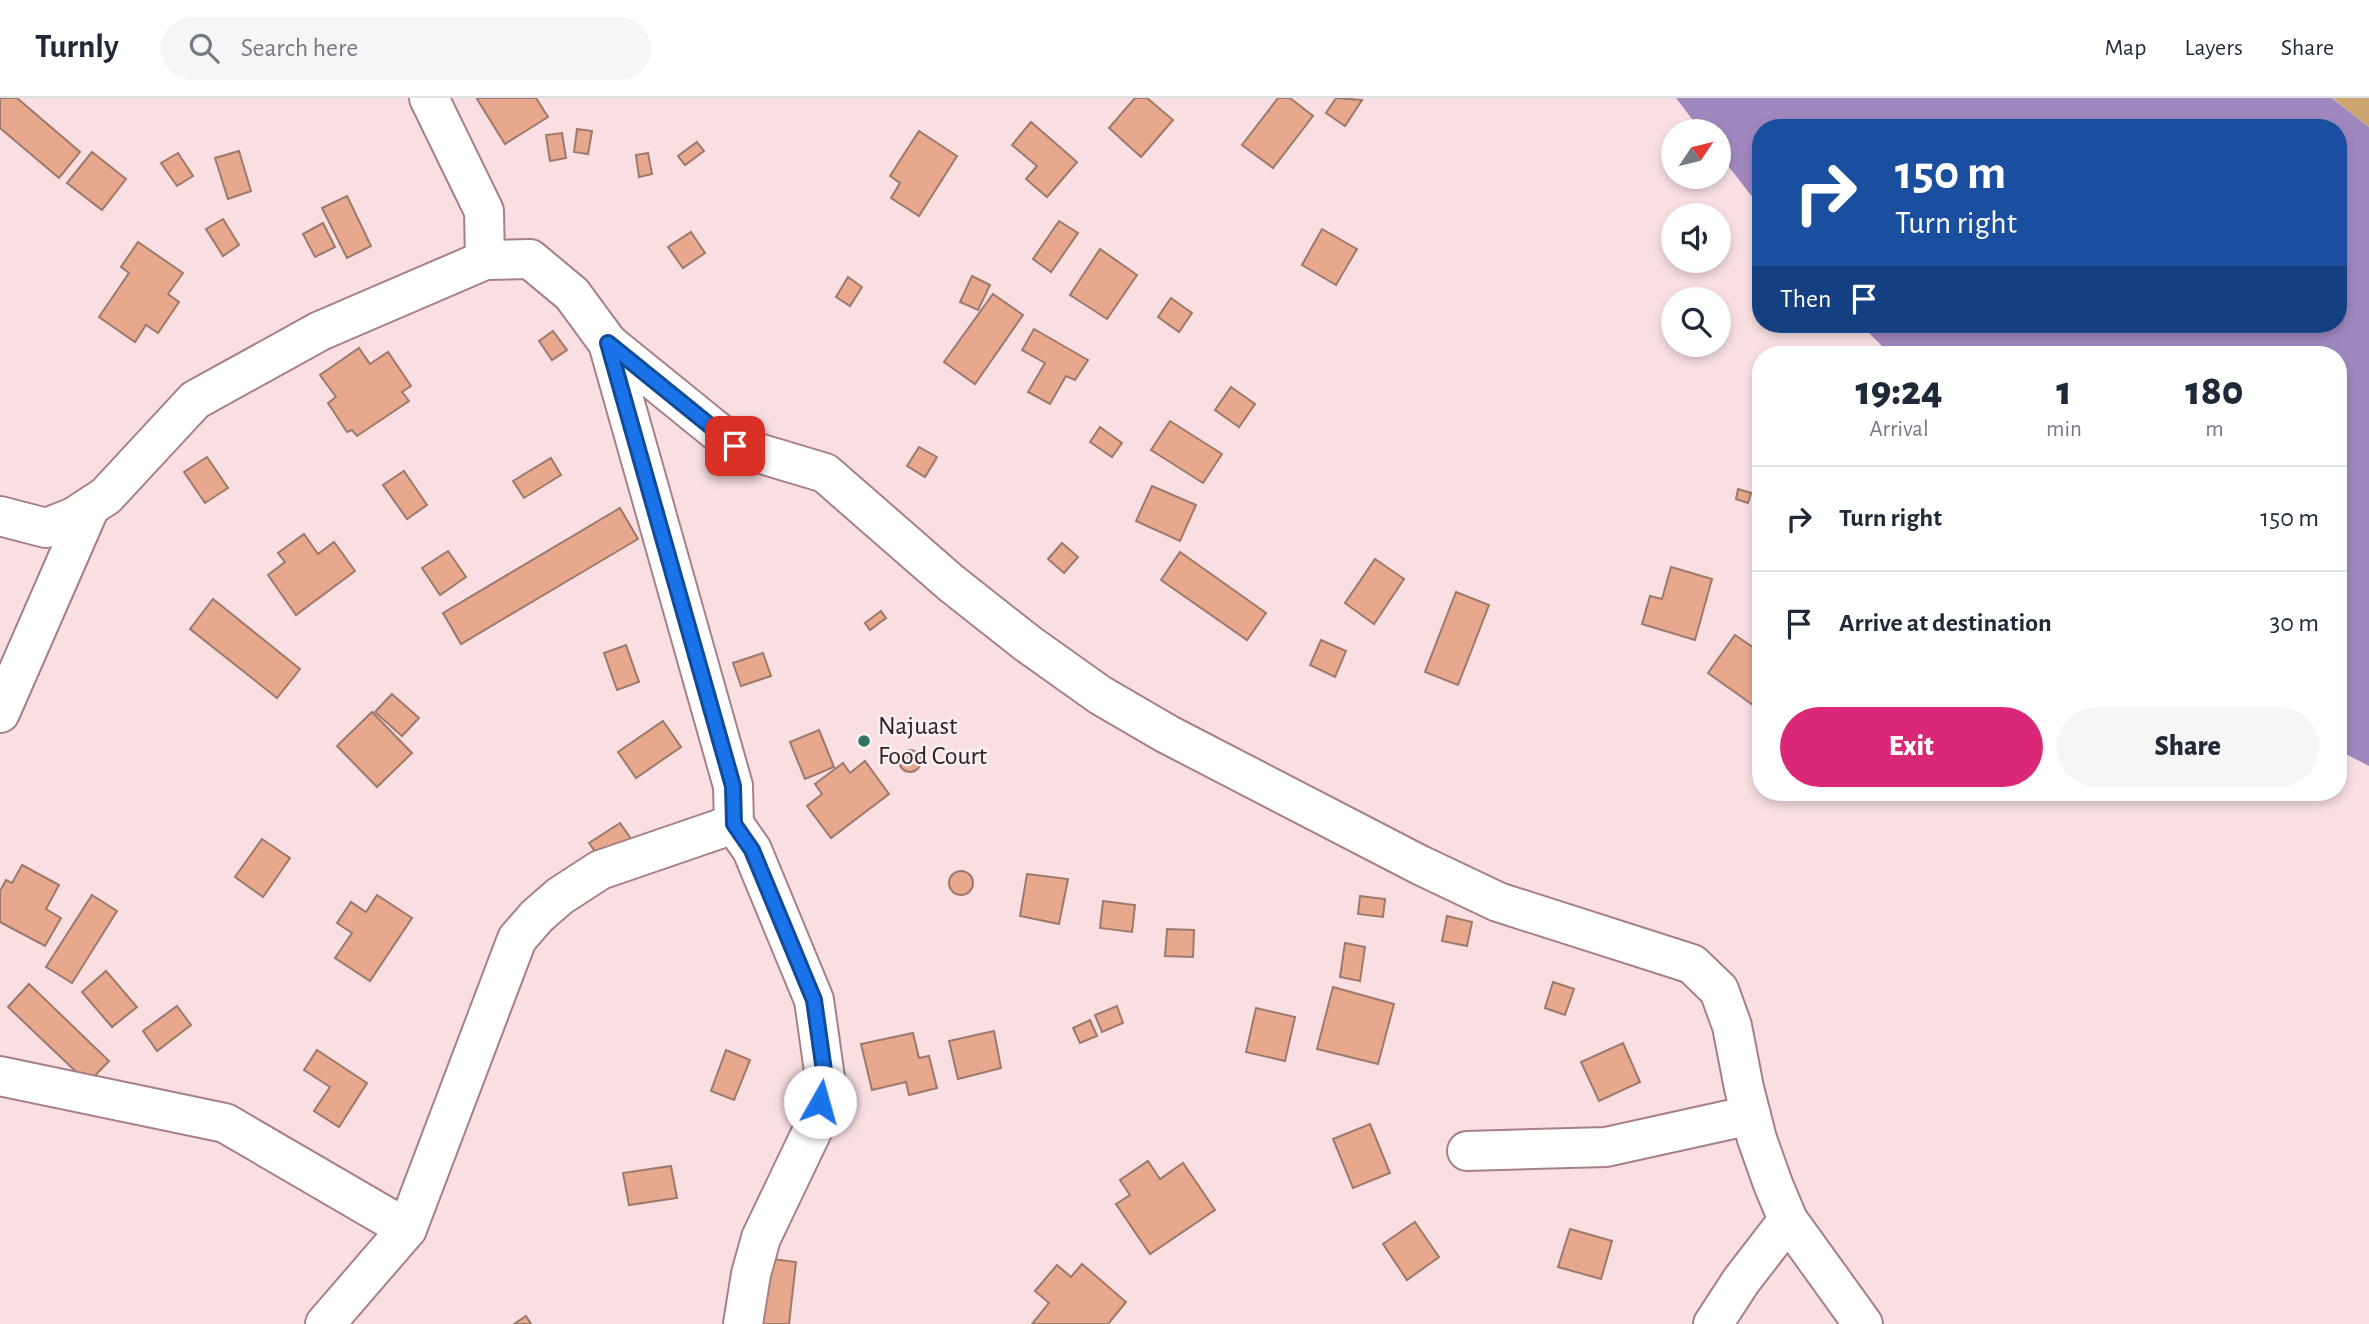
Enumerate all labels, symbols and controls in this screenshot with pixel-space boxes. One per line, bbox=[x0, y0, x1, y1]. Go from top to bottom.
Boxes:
search box bbox=[161, 17, 651, 80]
icon: search bbox=[185, 29, 223, 67]
text: Turnly bbox=[35, 31, 119, 64]
text: Search here bbox=[241, 35, 358, 61]
text: Map bbox=[2104, 36, 2146, 60]
text: Layers bbox=[2184, 36, 2243, 60]
text: Share bbox=[2281, 36, 2334, 60]
north arrow bbox=[1661, 119, 1731, 189]
map controls bbox=[1661, 119, 1731, 357]
icon: right bbox=[1780, 147, 1871, 238]
text: 150 m bbox=[1895, 149, 2006, 198]
button: sound bbox=[1661, 203, 1731, 273]
text: Turn right bbox=[1895, 207, 2017, 239]
icon: arrive bbox=[1845, 280, 1883, 318]
text: Then bbox=[1780, 286, 1831, 312]
button: search bbox=[1661, 287, 1731, 357]
text: 19:24 bbox=[1855, 370, 1943, 412]
text: 1 bbox=[2056, 370, 2072, 412]
text: 180 bbox=[2185, 370, 2244, 412]
pin bbox=[705, 416, 765, 476]
text: Arrival bbox=[1869, 418, 1929, 441]
text: min bbox=[2046, 418, 2082, 441]
text: m bbox=[2205, 418, 2224, 441]
icon: arrive bbox=[716, 427, 754, 465]
icon: right bbox=[1780, 500, 1818, 538]
text: Turn right bbox=[1839, 505, 1942, 531]
text: 150 m bbox=[2260, 505, 2319, 531]
icon: arrive bbox=[1780, 605, 1818, 643]
text: Arrive at destination bbox=[1839, 610, 2052, 636]
text: 30 m bbox=[2269, 610, 2319, 636]
button: Exit bbox=[1780, 707, 2043, 787]
button: Share bbox=[2057, 707, 2319, 787]
place label: Najuast Food Court bbox=[878, 713, 987, 769]
marker: Najuast Food Court bbox=[856, 733, 872, 749]
position arrow bbox=[783, 1065, 857, 1139]

